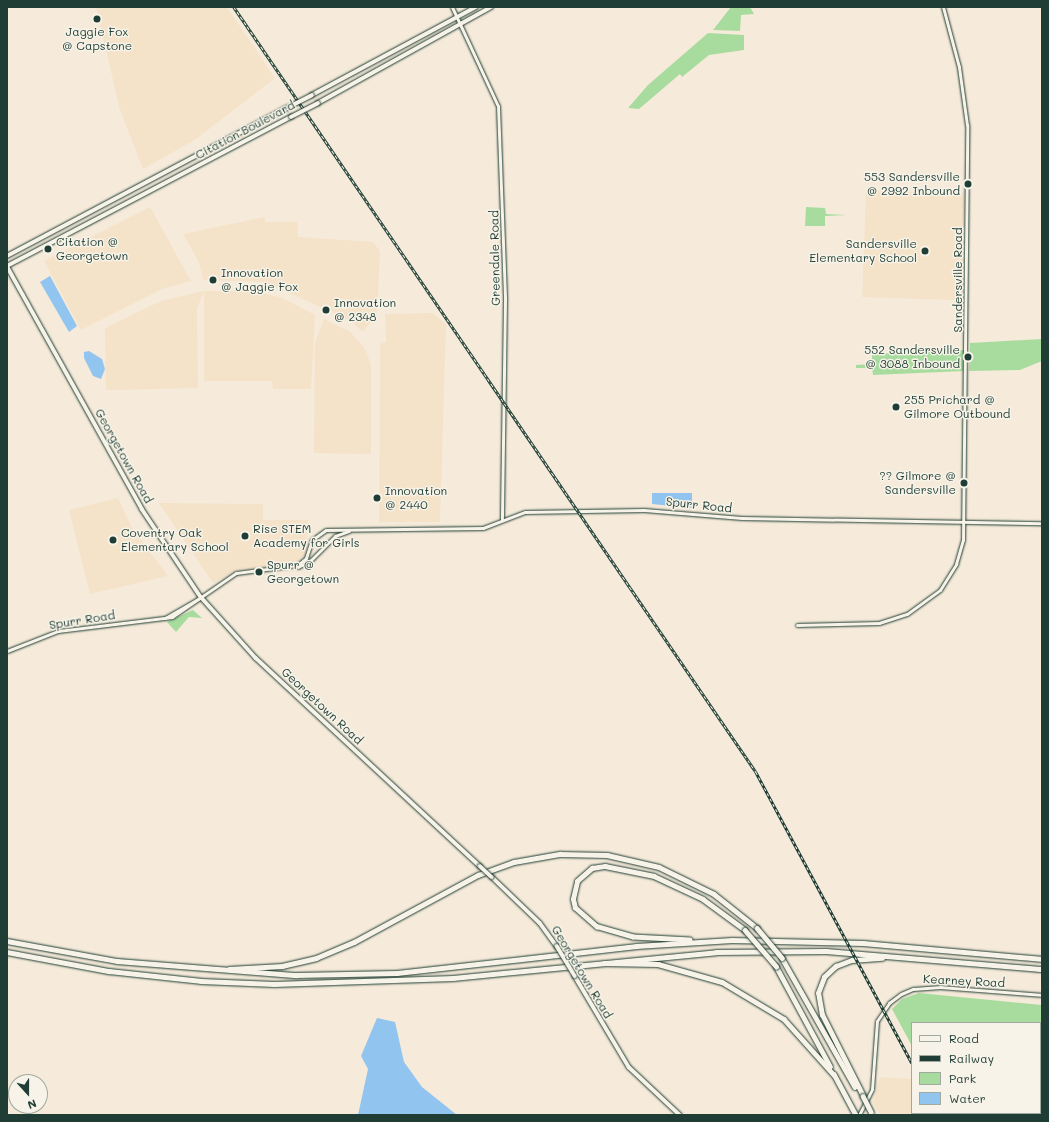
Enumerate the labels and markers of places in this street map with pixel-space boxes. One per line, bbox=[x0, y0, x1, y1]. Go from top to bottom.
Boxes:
marker: Jaggie Fox @ Capstone bbox=[92, 14, 102, 24]
place label: Jaggie Fox @ Capstone bbox=[62, 25, 132, 53]
place label: 553 Sandersville @ 2992 Inbound bbox=[864, 170, 960, 198]
marker: 553 Sandersville @ 2992 Inbound bbox=[963, 179, 973, 189]
place label: Citation @ Georgetown bbox=[56, 235, 128, 263]
place label: Sandersville Elementary School bbox=[809, 237, 917, 265]
marker: Citation @ Georgetown bbox=[43, 244, 53, 254]
marker: Sandersville Elementary School bbox=[920, 246, 930, 256]
place label: Innovation @ Jaggie Fox bbox=[221, 266, 298, 294]
marker: Innovation @ Jaggie Fox bbox=[208, 275, 218, 285]
place label: Innovation @ 2348 bbox=[334, 296, 396, 324]
marker: Innovation @ 2348 bbox=[321, 305, 331, 315]
place label: 552 Sandersville @ 3088 Inbound bbox=[864, 343, 960, 371]
marker: 552 Sandersville @ 3088 Inbound bbox=[963, 352, 973, 362]
place label: 255 Prichard @ Gilmore Outbound bbox=[904, 393, 1010, 421]
marker: 255 Prichard @ Gilmore Outbound bbox=[891, 402, 901, 412]
place label: ?? Gilmore @ Sandersville bbox=[879, 469, 956, 497]
marker: ?? Gilmore @ Sandersville bbox=[959, 478, 969, 488]
place label: Innovation @ 2440 bbox=[385, 484, 447, 512]
marker: Innovation @ 2440 bbox=[372, 493, 382, 503]
place label: Rise STEM Academy for Girls bbox=[253, 522, 360, 550]
place label: Coventry Oak Elementary School bbox=[121, 526, 229, 554]
marker: Rise STEM Academy for Girls bbox=[240, 531, 250, 541]
marker: Coventry Oak Elementary School bbox=[108, 535, 118, 545]
place label: Spurr @ Georgetown bbox=[267, 558, 339, 586]
marker: Spurr @ Georgetown bbox=[254, 567, 264, 577]

